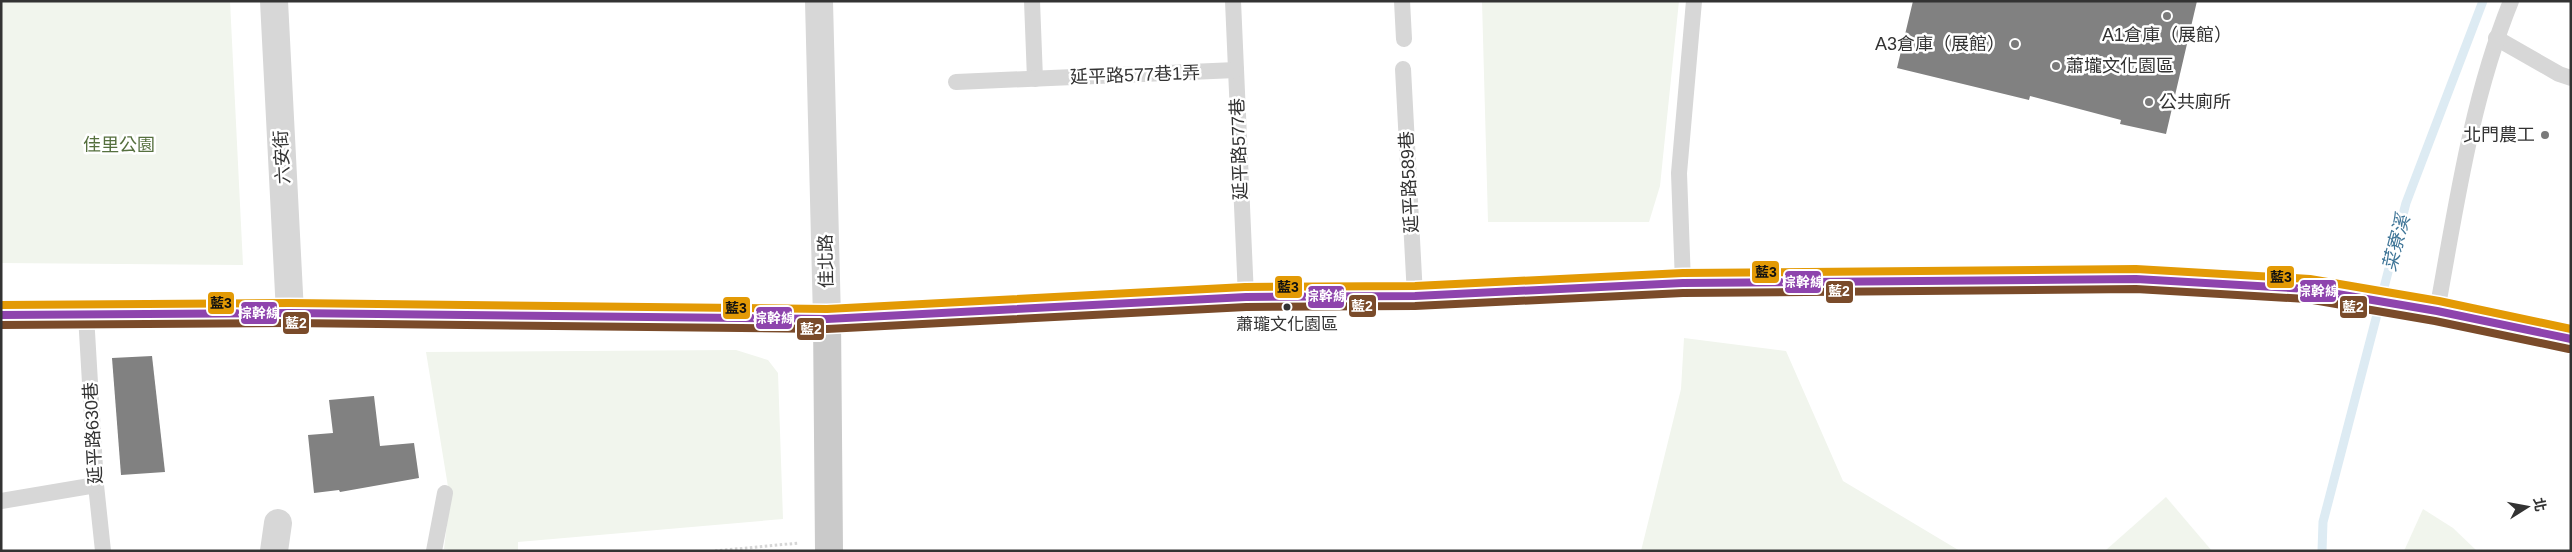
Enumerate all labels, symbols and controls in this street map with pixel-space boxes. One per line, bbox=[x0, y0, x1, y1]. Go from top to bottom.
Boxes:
marker: A1倉庫（展館） bbox=[2161, 10, 2173, 22]
place label: A1倉庫（展館） bbox=[2102, 25, 2232, 45]
place label: A3倉庫（展館） bbox=[1875, 34, 2005, 54]
marker: A3倉庫（展館） bbox=[2009, 38, 2021, 50]
place label: 蕭壠文化園區 bbox=[2066, 56, 2174, 76]
marker: 蕭壠文化園區 bbox=[2050, 60, 2062, 72]
street label: 延平路577巷1弄 bbox=[1070, 63, 1200, 87]
place label: 公共廁所 bbox=[2159, 92, 2231, 112]
marker: 公共廁所 bbox=[2143, 96, 2155, 108]
street label: 延平路577巷 bbox=[1227, 98, 1251, 200]
place label: 北門農工 bbox=[2463, 125, 2535, 145]
marker: 北門農工 bbox=[2539, 129, 2551, 141]
street label: 六安街 bbox=[271, 130, 293, 184]
street label: 延平路589巷 bbox=[1396, 131, 1422, 233]
park label: 佳里公園 bbox=[83, 135, 155, 155]
water label: 菜寮溪 bbox=[2378, 210, 2414, 273]
street label: 佳北路 bbox=[816, 234, 836, 288]
line badge: 藍3 bbox=[1751, 260, 1780, 284]
text: 藍3 bbox=[1755, 264, 1777, 280]
line badge: 藍3 bbox=[2266, 265, 2295, 289]
text: 藍3 bbox=[2270, 269, 2292, 285]
line badge: 棕幹線 bbox=[1784, 270, 1822, 294]
text: 棕幹線 bbox=[1782, 274, 1824, 290]
line badge: 藍3 bbox=[1274, 275, 1303, 299]
text: 藍3 bbox=[1277, 279, 1299, 295]
line badge: 棕幹線 bbox=[2299, 279, 2337, 303]
line badge: 藍2 bbox=[1825, 280, 1854, 304]
text: 藍2 bbox=[1828, 283, 1850, 299]
text: 棕幹線 bbox=[2297, 283, 2339, 299]
line badge: 棕幹線 bbox=[1307, 285, 1345, 309]
text: 棕幹線 bbox=[1305, 288, 1347, 304]
line badge: 藍3 bbox=[207, 291, 235, 315]
line badge: 藍2 bbox=[1348, 294, 1377, 318]
text: 藍3 bbox=[210, 295, 232, 311]
line badge: 藍2 bbox=[2339, 295, 2368, 319]
line badge: 藍3 bbox=[722, 296, 751, 320]
text: 藍2 bbox=[1351, 298, 1373, 314]
text: 藍2 bbox=[2342, 299, 2364, 315]
text: 藍3 bbox=[725, 300, 747, 316]
line badge: 棕幹線 bbox=[240, 301, 278, 325]
marker: 蕭瓏文化園區 bbox=[1282, 302, 1292, 312]
text: 棕幹線 bbox=[238, 305, 280, 321]
line badge: 棕幹線 bbox=[755, 306, 793, 330]
text: 棕幹線 bbox=[753, 310, 795, 326]
line badge: 藍2 bbox=[282, 311, 310, 335]
text: 藍2 bbox=[285, 315, 307, 331]
place label: 蕭瓏文化園區 bbox=[1236, 315, 1338, 334]
line badge: 藍2 bbox=[796, 317, 825, 341]
text: 藍2 bbox=[800, 321, 822, 337]
street label: 延平路630巷 bbox=[80, 382, 106, 484]
north arrow bbox=[2502, 482, 2552, 532]
text: 北 bbox=[2531, 496, 2549, 513]

